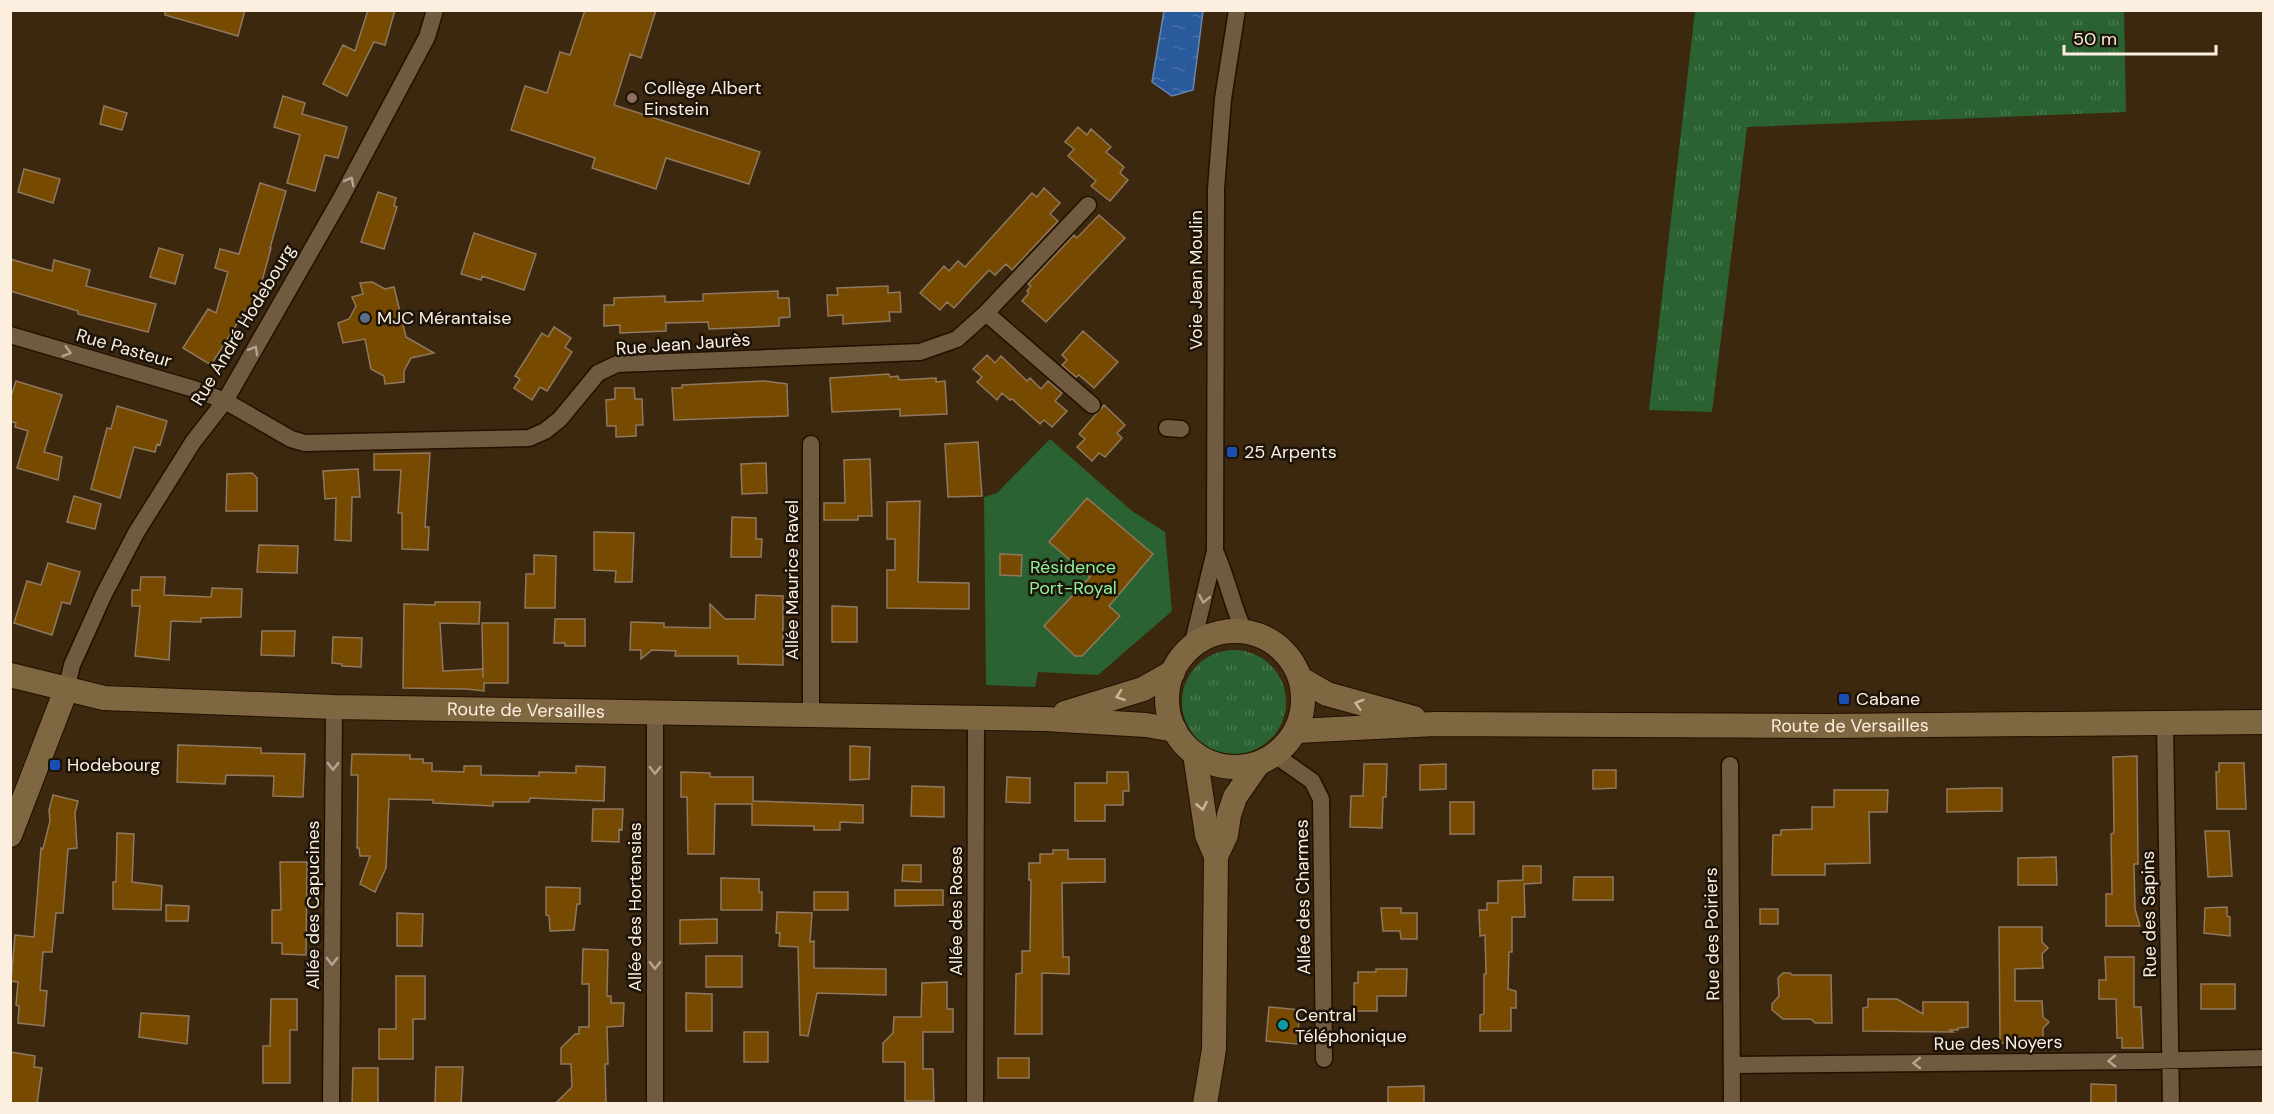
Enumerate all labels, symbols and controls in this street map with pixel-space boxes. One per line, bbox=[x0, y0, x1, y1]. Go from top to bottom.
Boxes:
scale bar bbox=[2064, 18, 2216, 56]
text: 50 m bbox=[2073, 27, 2117, 51]
place label: Collège Albert Einstein bbox=[644, 76, 762, 121]
marker: Collège Albert Einstein bbox=[625, 91, 639, 105]
one-way arrow bbox=[343, 177, 354, 187]
street label: Voie Jean Moulin bbox=[1184, 210, 1208, 350]
street label: Rue André Hodebourg bbox=[185, 240, 301, 410]
place label: MJC Mérantaise bbox=[377, 306, 511, 330]
marker: MJC Mérantaise bbox=[358, 311, 372, 325]
street label: Rue Pasteur bbox=[73, 323, 175, 373]
street label: Rue Jean Jaurès bbox=[615, 327, 751, 361]
one-way arrow bbox=[61, 345, 72, 357]
one-way arrow bbox=[246, 346, 258, 357]
place label: 25 Arpents bbox=[1244, 440, 1337, 464]
marker: 25 Arpents bbox=[1225, 445, 1239, 459]
street label: Allée Maurice Ravel bbox=[780, 500, 804, 660]
park label: Résidence Port-Royal bbox=[1029, 555, 1117, 600]
one-way arrow bbox=[1198, 593, 1211, 603]
place label: Cabane bbox=[1856, 687, 1920, 711]
one-way arrow bbox=[1115, 689, 1126, 702]
marker: Cabane bbox=[1837, 692, 1851, 706]
street label: Route de Versailles bbox=[447, 697, 605, 724]
one-way arrow bbox=[1354, 698, 1364, 711]
street label: Route de Versailles bbox=[1771, 713, 1929, 738]
place label: Hodebourg bbox=[67, 753, 160, 777]
marker: Hodebourg bbox=[48, 758, 62, 772]
one-way arrow bbox=[327, 761, 339, 770]
one-way arrow bbox=[648, 765, 661, 774]
one-way arrow bbox=[1195, 801, 1208, 811]
street label: Allée des Charmes bbox=[1290, 819, 1316, 975]
street label: Allée des Capucines bbox=[301, 820, 325, 990]
street label: Allée des Hortensias bbox=[623, 822, 647, 992]
street label: Allée des Roses bbox=[944, 846, 968, 976]
street label: Rue des Sapins bbox=[2136, 851, 2162, 977]
street label: Rue des Poiriers bbox=[1699, 867, 1725, 1001]
one-way arrow bbox=[326, 956, 338, 965]
one-way arrow bbox=[649, 960, 661, 969]
place label: Central Téléphonique bbox=[1295, 1003, 1407, 1048]
marker: Central Téléphonique bbox=[1276, 1018, 1290, 1032]
street label: Rue des Noyers bbox=[1933, 1030, 2063, 1056]
one-way arrow bbox=[2108, 1055, 2117, 1067]
one-way arrow bbox=[1913, 1057, 1922, 1069]

